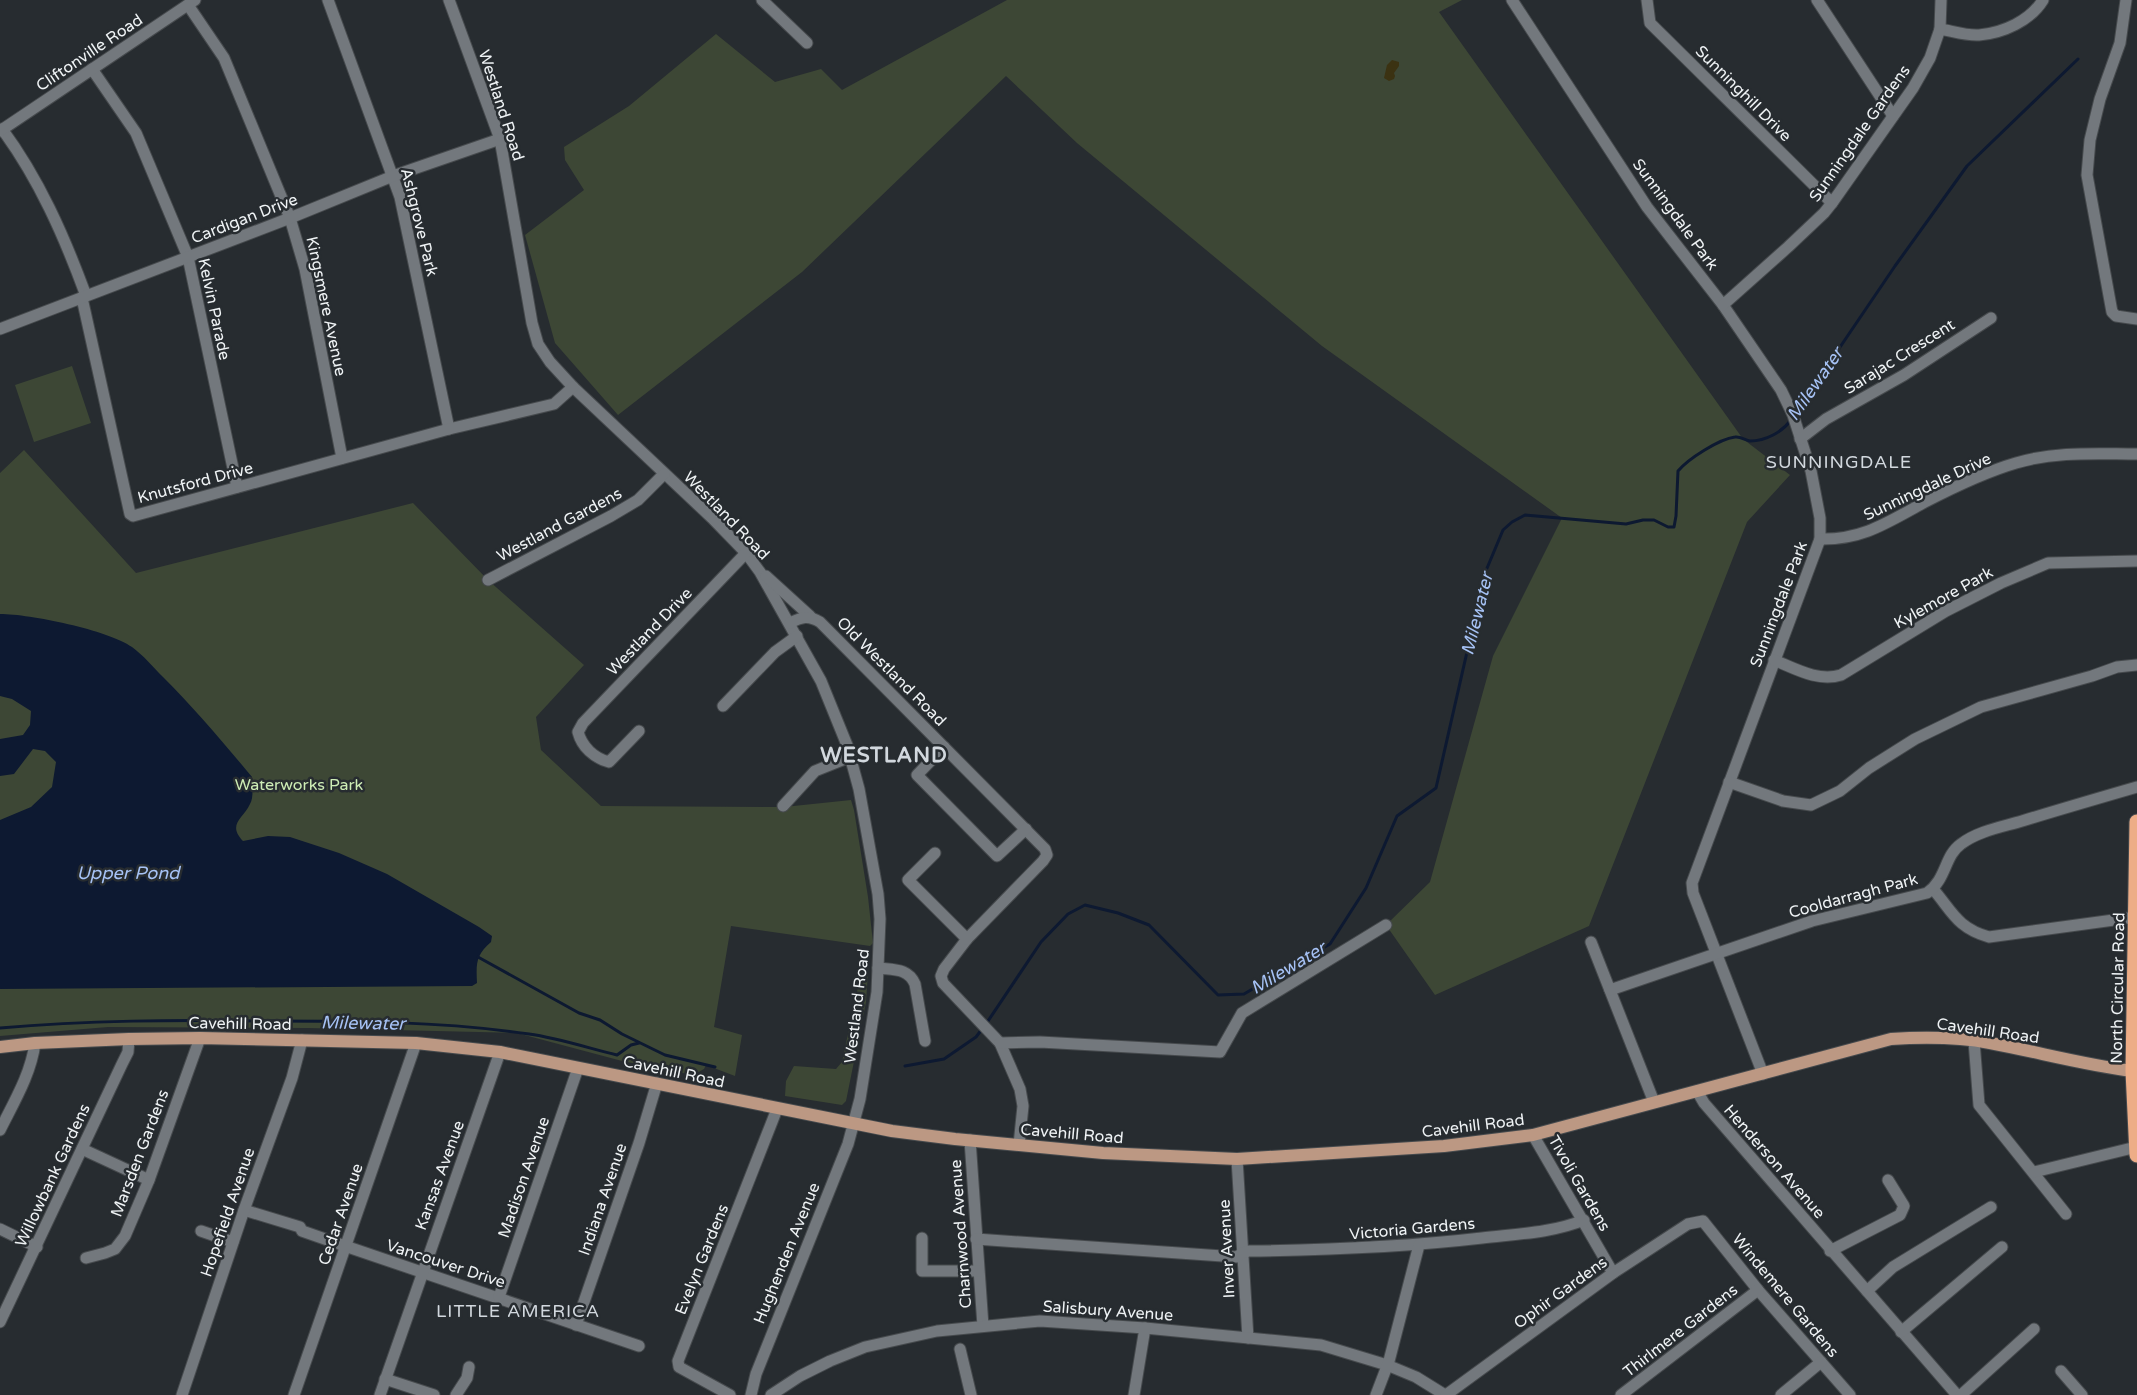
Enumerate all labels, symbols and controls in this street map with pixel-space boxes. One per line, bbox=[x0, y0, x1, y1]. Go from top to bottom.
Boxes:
street label: Cliftonville Road bbox=[32, 10, 147, 96]
street label: Sunninghill Drive bbox=[1691, 41, 1796, 146]
street label: Westland Road bbox=[474, 47, 528, 163]
street label: Sunningdale Gardens bbox=[1805, 61, 1915, 206]
street label: Sunningdale Park bbox=[1628, 155, 1723, 275]
street label: Ashgrove Park bbox=[396, 166, 442, 279]
street label: Cardigan Drive bbox=[188, 189, 300, 248]
street label: Kingsmere Avenue bbox=[301, 235, 351, 378]
street label: Kelvin Parade bbox=[193, 256, 235, 362]
street label: Sarajac Crescent bbox=[1841, 315, 1958, 399]
water label: Milewater bbox=[1782, 342, 1849, 425]
street label: Sunningdale Drive bbox=[1860, 449, 1994, 525]
district label: SUNNINGDALE bbox=[1766, 451, 1912, 473]
street label: Knutsford Drive bbox=[135, 458, 255, 508]
street label: Westland Road bbox=[679, 467, 774, 564]
street label: Westland Gardens bbox=[493, 483, 625, 566]
street label: Sunningdale Park bbox=[1746, 538, 1812, 670]
street label: Kylemore Park bbox=[1891, 562, 1997, 633]
water label: Milewater bbox=[1456, 568, 1498, 657]
street label: Westland Drive bbox=[603, 584, 697, 680]
street label: Old Westland Road bbox=[832, 613, 950, 731]
district label: WESTLAND bbox=[820, 743, 948, 768]
park label: Waterworks Park bbox=[235, 775, 364, 795]
water label: Upper Pond bbox=[77, 862, 182, 884]
street label: Cooldarragh Park bbox=[1787, 869, 1920, 923]
street label: North Circular Road bbox=[2107, 912, 2129, 1064]
water label: Milewater bbox=[1246, 936, 1332, 999]
street label: Westland Road bbox=[840, 948, 874, 1065]
water label: Milewater bbox=[321, 1011, 407, 1035]
street label: Cavehill Road bbox=[188, 1013, 292, 1035]
street label: Cavehill Road bbox=[1935, 1014, 2040, 1048]
street label: Cavehill Road bbox=[621, 1051, 726, 1093]
street label: Marsden Gardens bbox=[106, 1087, 173, 1220]
street label: Willowbank Gardens bbox=[11, 1101, 95, 1250]
street label: Henderson Avenue bbox=[1719, 1101, 1829, 1223]
street label: Cavehill Road bbox=[1421, 1110, 1526, 1142]
street label: Madison Avenue bbox=[494, 1114, 554, 1241]
street label: Kansas Avenue bbox=[411, 1118, 469, 1233]
street label: Cavehill Road bbox=[1020, 1120, 1124, 1148]
street label: Tivoli Gardens bbox=[1544, 1132, 1615, 1235]
street label: Indiana Avenue bbox=[574, 1141, 632, 1258]
street label: Hopefield Avenue bbox=[196, 1145, 259, 1280]
street label: Charnwood Avenue bbox=[946, 1159, 976, 1309]
street label: Cedar Avenue bbox=[314, 1161, 368, 1268]
street label: Hughenden Avenue bbox=[749, 1180, 824, 1327]
street label: Inver Avenue bbox=[1214, 1199, 1240, 1299]
street label: Evelyn Gardens bbox=[671, 1201, 733, 1318]
street label: Victoria Gardens bbox=[1348, 1214, 1476, 1244]
street label: Windemere Gardens bbox=[1728, 1230, 1843, 1362]
street label: Vancouver Drive bbox=[384, 1235, 508, 1293]
street label: Ophir Gardens bbox=[1510, 1252, 1611, 1333]
street label: Thirlmere Gardens bbox=[1619, 1280, 1742, 1382]
street label: Salisbury Avenue bbox=[1042, 1296, 1174, 1326]
district label: LITTLE AMERICA bbox=[436, 1300, 600, 1322]

